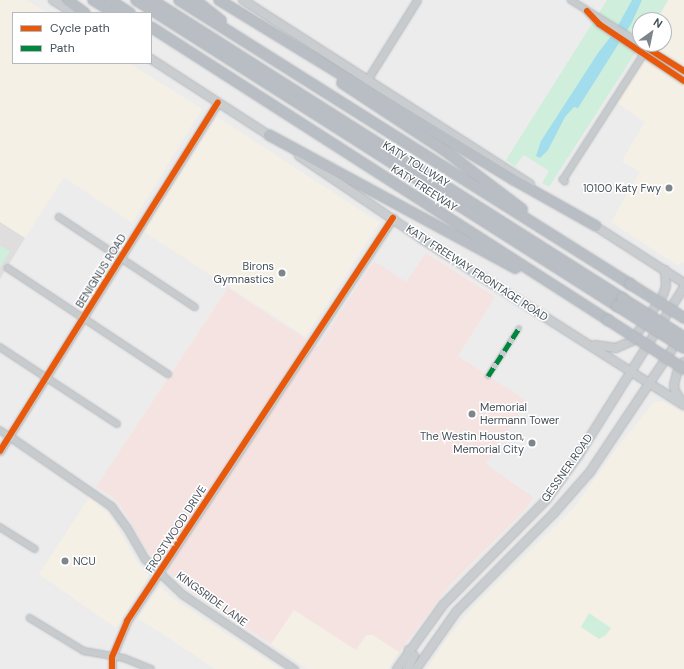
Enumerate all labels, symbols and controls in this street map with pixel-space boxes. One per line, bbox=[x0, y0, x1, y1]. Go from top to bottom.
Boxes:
legend bbox=[12, 12, 152, 64]
north arrow bbox=[632, 12, 672, 52]
text: N bbox=[651, 15, 665, 31]
text: Cycle path bbox=[50, 20, 110, 36]
text: Path bbox=[50, 40, 75, 56]
street label: KATY TOLLWAY bbox=[380, 138, 452, 190]
street label: KATY FREEWAY bbox=[389, 162, 459, 214]
place label: 10100 Katy Fwy bbox=[583, 181, 661, 195]
marker: 10100 Katy Fwy bbox=[664, 183, 674, 193]
street label: KATY FREEWAY FRONTAGE ROAD bbox=[404, 222, 550, 324]
street label: BENIGNUS ROAD bbox=[73, 232, 129, 310]
place label: Birons Gymnastics bbox=[213, 260, 274, 286]
marker: Birons Gymnastics bbox=[277, 268, 287, 278]
place label: Memorial Hermann Tower bbox=[480, 401, 559, 427]
marker: Memorial Hermann Tower bbox=[467, 409, 477, 419]
place label: The Westin Houston, Memorial City bbox=[420, 430, 524, 456]
street label: GESSNER ROAD bbox=[539, 431, 595, 505]
marker: The Westin Houston, Memorial City bbox=[527, 438, 537, 448]
street label: FROSTWOOD DRIVE bbox=[143, 483, 209, 575]
place label: NCU bbox=[73, 554, 96, 568]
marker: NCU bbox=[60, 556, 70, 566]
street label: KINGSRIDE LANE bbox=[174, 569, 250, 629]

